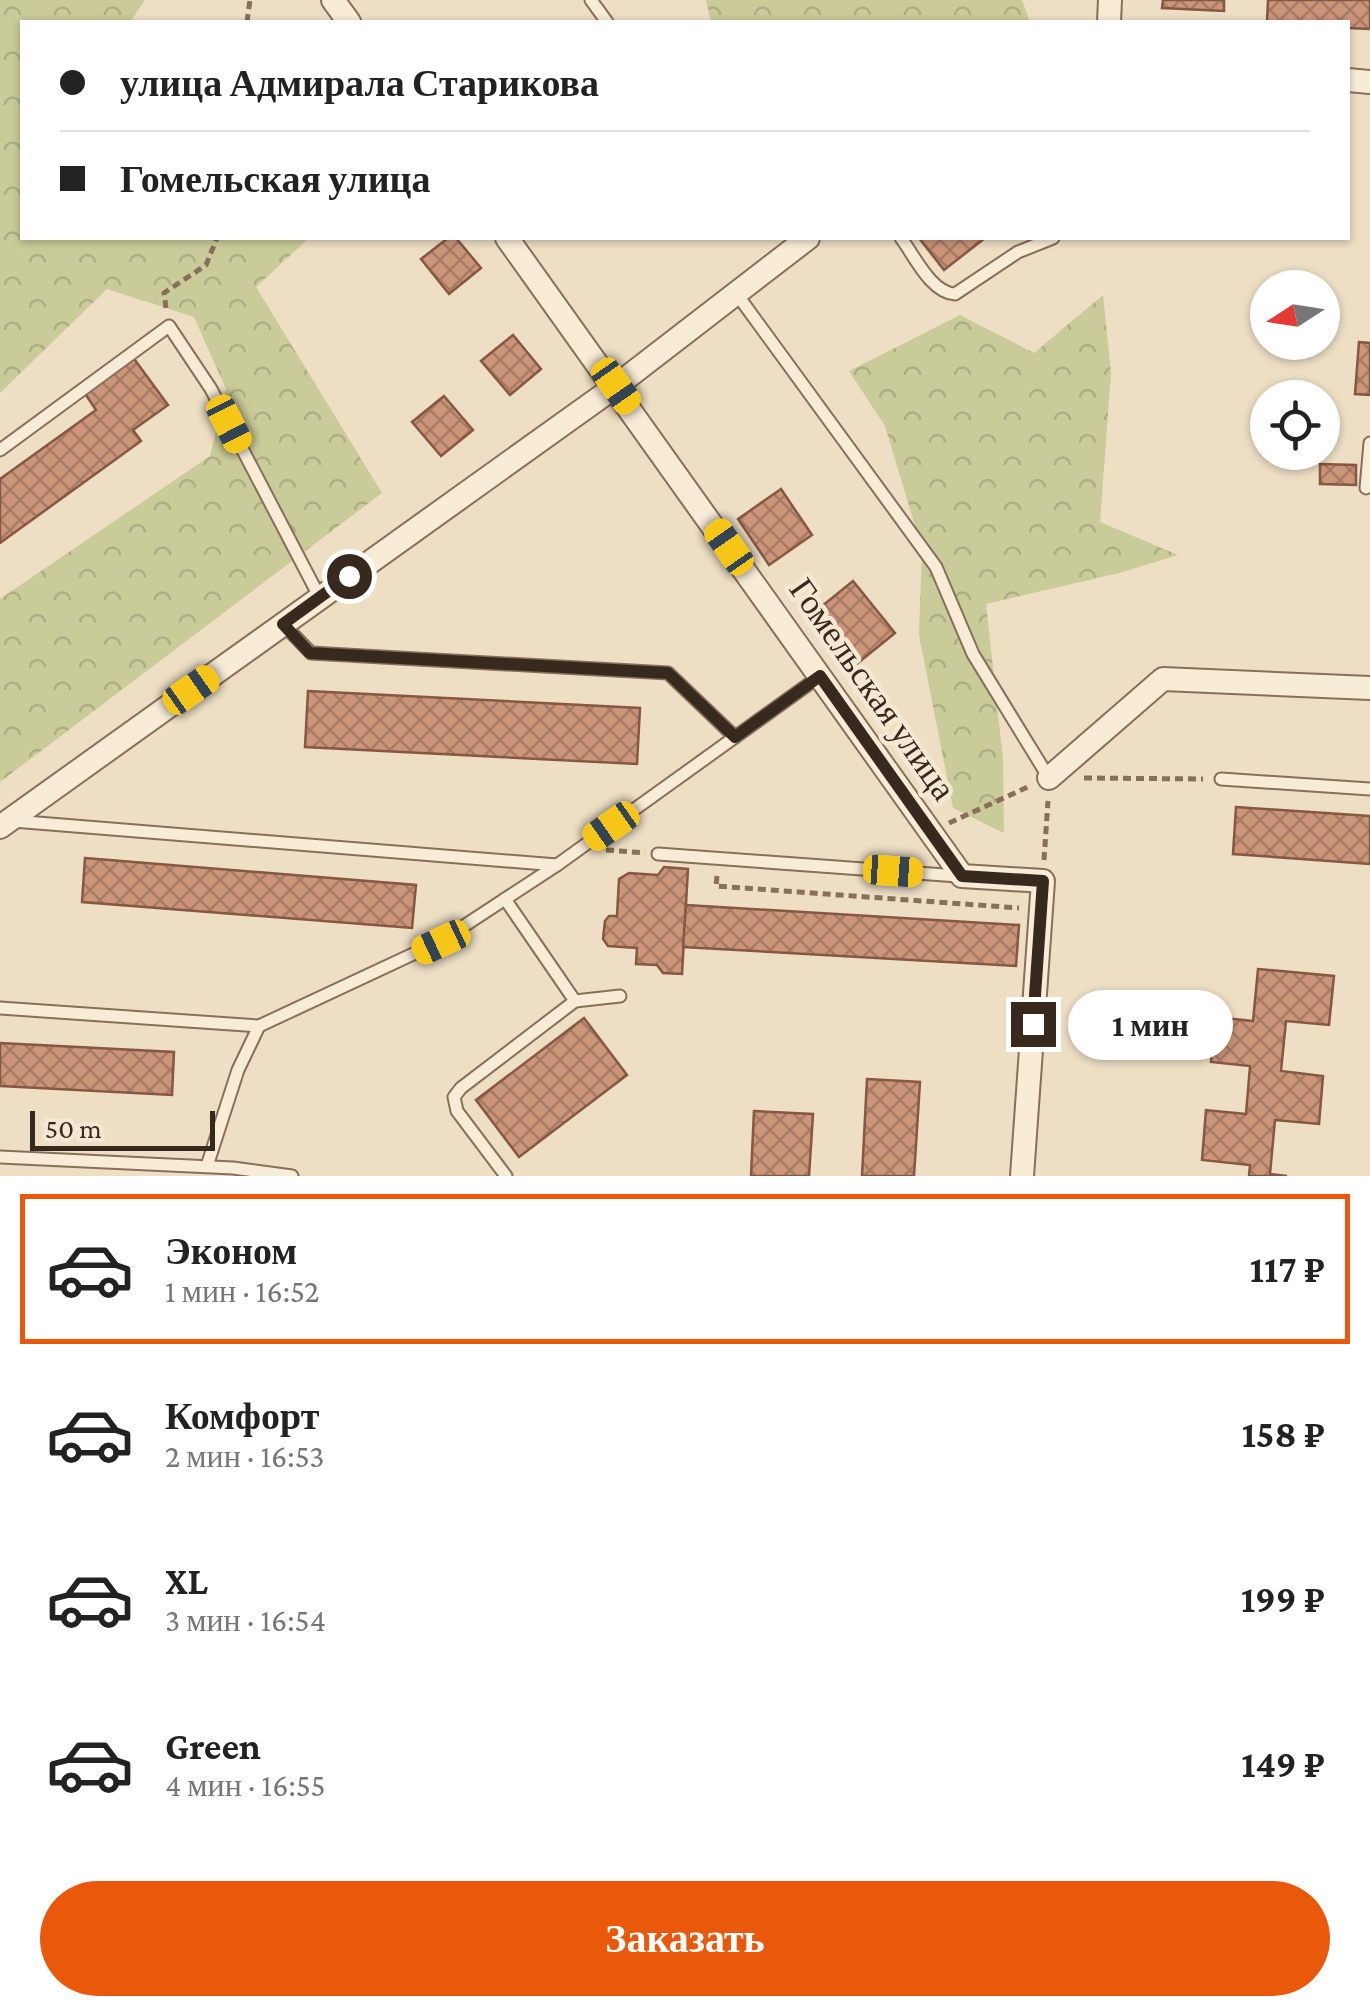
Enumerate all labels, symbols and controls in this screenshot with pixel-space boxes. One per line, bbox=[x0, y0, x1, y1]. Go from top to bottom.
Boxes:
text: улица Адмирала Старикова bbox=[120, 62, 599, 104]
text: Гомельская улица bbox=[120, 158, 431, 200]
north arrow bbox=[1250, 270, 1340, 360]
map controls bbox=[1250, 270, 1340, 470]
car bbox=[587, 353, 645, 419]
button: locate bbox=[1250, 380, 1340, 470]
car bbox=[202, 390, 256, 458]
car bbox=[700, 514, 758, 580]
route start bbox=[327, 554, 372, 599]
street label: Гомельская улица bbox=[782, 571, 964, 808]
car bbox=[158, 661, 224, 719]
car bbox=[578, 797, 644, 855]
car bbox=[862, 854, 924, 888]
car bbox=[407, 916, 475, 968]
callout: 1 мин bbox=[1068, 989, 1233, 1059]
route end bbox=[1011, 1002, 1056, 1047]
text: 1 мин bbox=[1112, 1007, 1189, 1043]
scale bar bbox=[30, 1106, 215, 1150]
text: 50 m bbox=[45, 1113, 102, 1144]
icon: car bbox=[45, 1224, 135, 1314]
text: Эконом bbox=[165, 1230, 297, 1272]
text: 117 ₽ bbox=[1250, 1248, 1325, 1290]
text: 1 мин · 16:52 bbox=[165, 1273, 320, 1309]
icon: car bbox=[45, 1389, 135, 1479]
text: Комфорт bbox=[165, 1395, 319, 1437]
text: 158 ₽ bbox=[1242, 1413, 1325, 1455]
text: 2 мин · 16:53 bbox=[165, 1438, 324, 1474]
icon: car bbox=[45, 1554, 135, 1644]
text: XL bbox=[165, 1560, 208, 1602]
text: 199 ₽ bbox=[1241, 1578, 1325, 1620]
text: 3 мин · 16:54 bbox=[165, 1602, 326, 1638]
icon: car bbox=[45, 1719, 135, 1809]
text: Green bbox=[165, 1725, 261, 1767]
text: 149 ₽ bbox=[1241, 1743, 1325, 1785]
text: 4 мин · 16:55 bbox=[165, 1767, 326, 1803]
button: Заказать bbox=[40, 1881, 1330, 1996]

